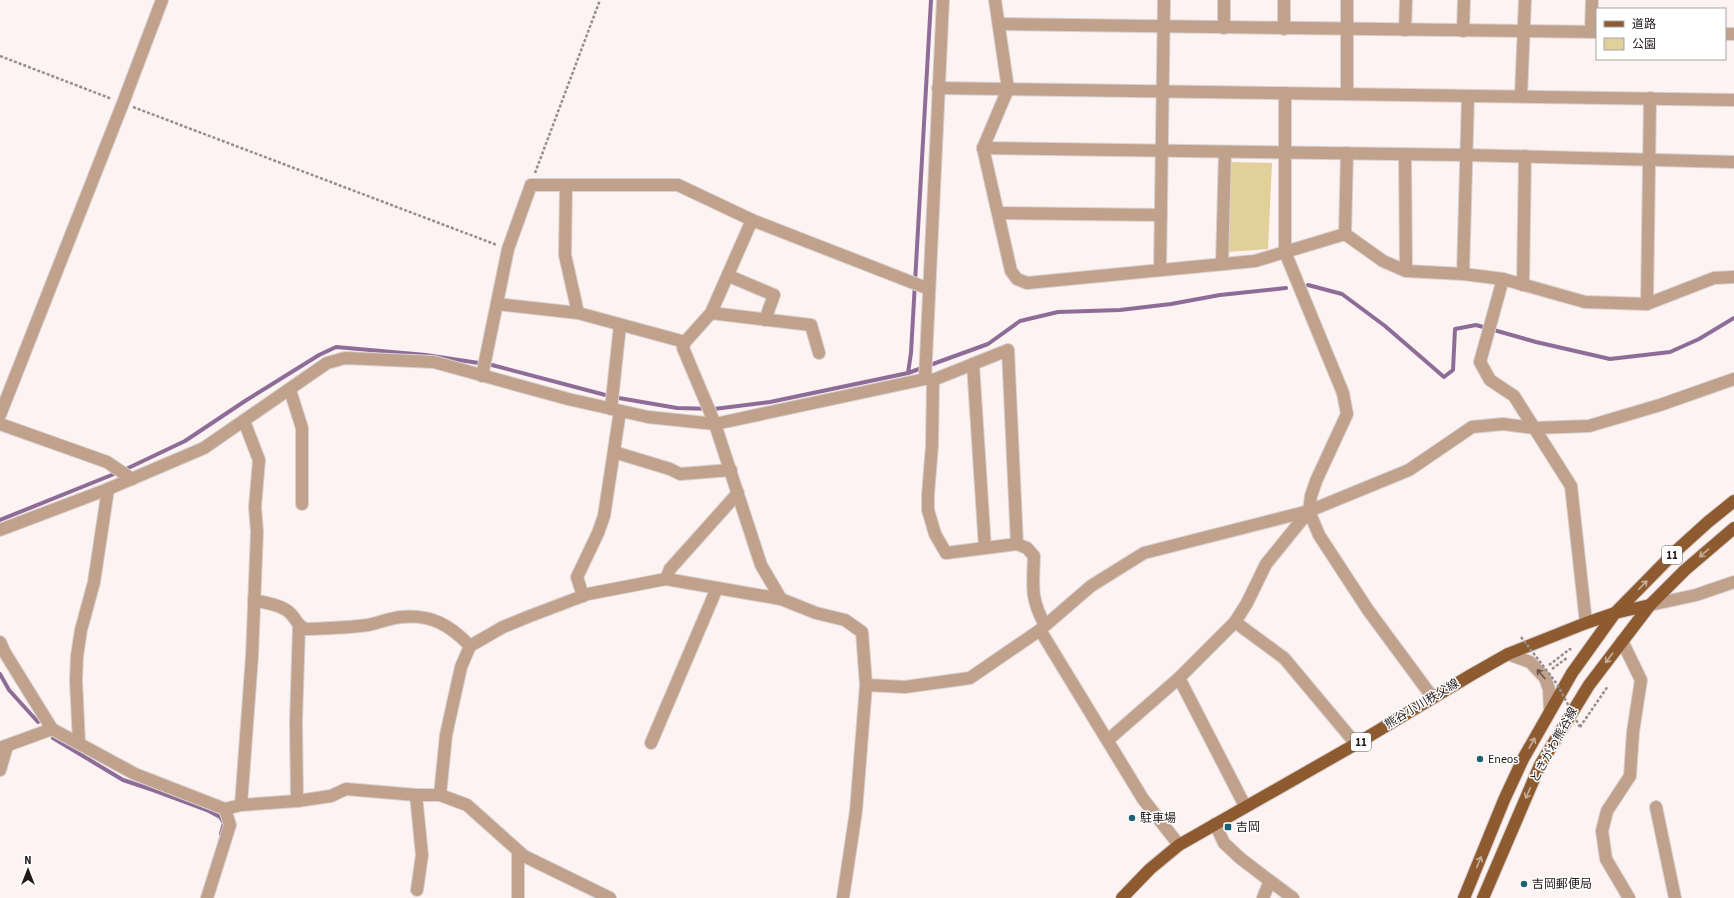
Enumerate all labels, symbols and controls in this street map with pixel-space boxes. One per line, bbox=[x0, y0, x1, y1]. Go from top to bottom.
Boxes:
legend bbox=[1596, 8, 1726, 60]
text: 道路 bbox=[1632, 16, 1656, 33]
text: 公園 bbox=[1632, 36, 1656, 53]
road number: 11 bbox=[1662, 546, 1682, 564]
one-way arrow bbox=[1699, 549, 1709, 558]
one-way arrow bbox=[1638, 580, 1647, 590]
one-way arrow bbox=[1605, 653, 1613, 664]
one-way arrow bbox=[1537, 669, 1546, 680]
street label: 熊谷小川秩父線 bbox=[1382, 675, 1462, 733]
street label: ときがわ熊谷線 bbox=[1526, 704, 1582, 786]
road number: 11 bbox=[1351, 733, 1371, 751]
one-way arrow bbox=[1528, 737, 1536, 749]
place label: Eneos bbox=[1488, 751, 1518, 768]
marker: Eneos bbox=[1475, 754, 1485, 764]
one-way arrow bbox=[1524, 787, 1531, 799]
place label: 駐車場 bbox=[1140, 810, 1176, 827]
marker: 駐車場 bbox=[1127, 813, 1137, 823]
place label: 吉岡 bbox=[1236, 819, 1260, 836]
marker: 吉岡 bbox=[1223, 822, 1233, 832]
north arrow bbox=[8, 850, 48, 890]
text: N bbox=[24, 853, 32, 868]
one-way arrow bbox=[1475, 856, 1483, 868]
place label: 吉岡郵便局 bbox=[1532, 876, 1592, 893]
marker: 吉岡郵便局 bbox=[1519, 879, 1529, 889]

